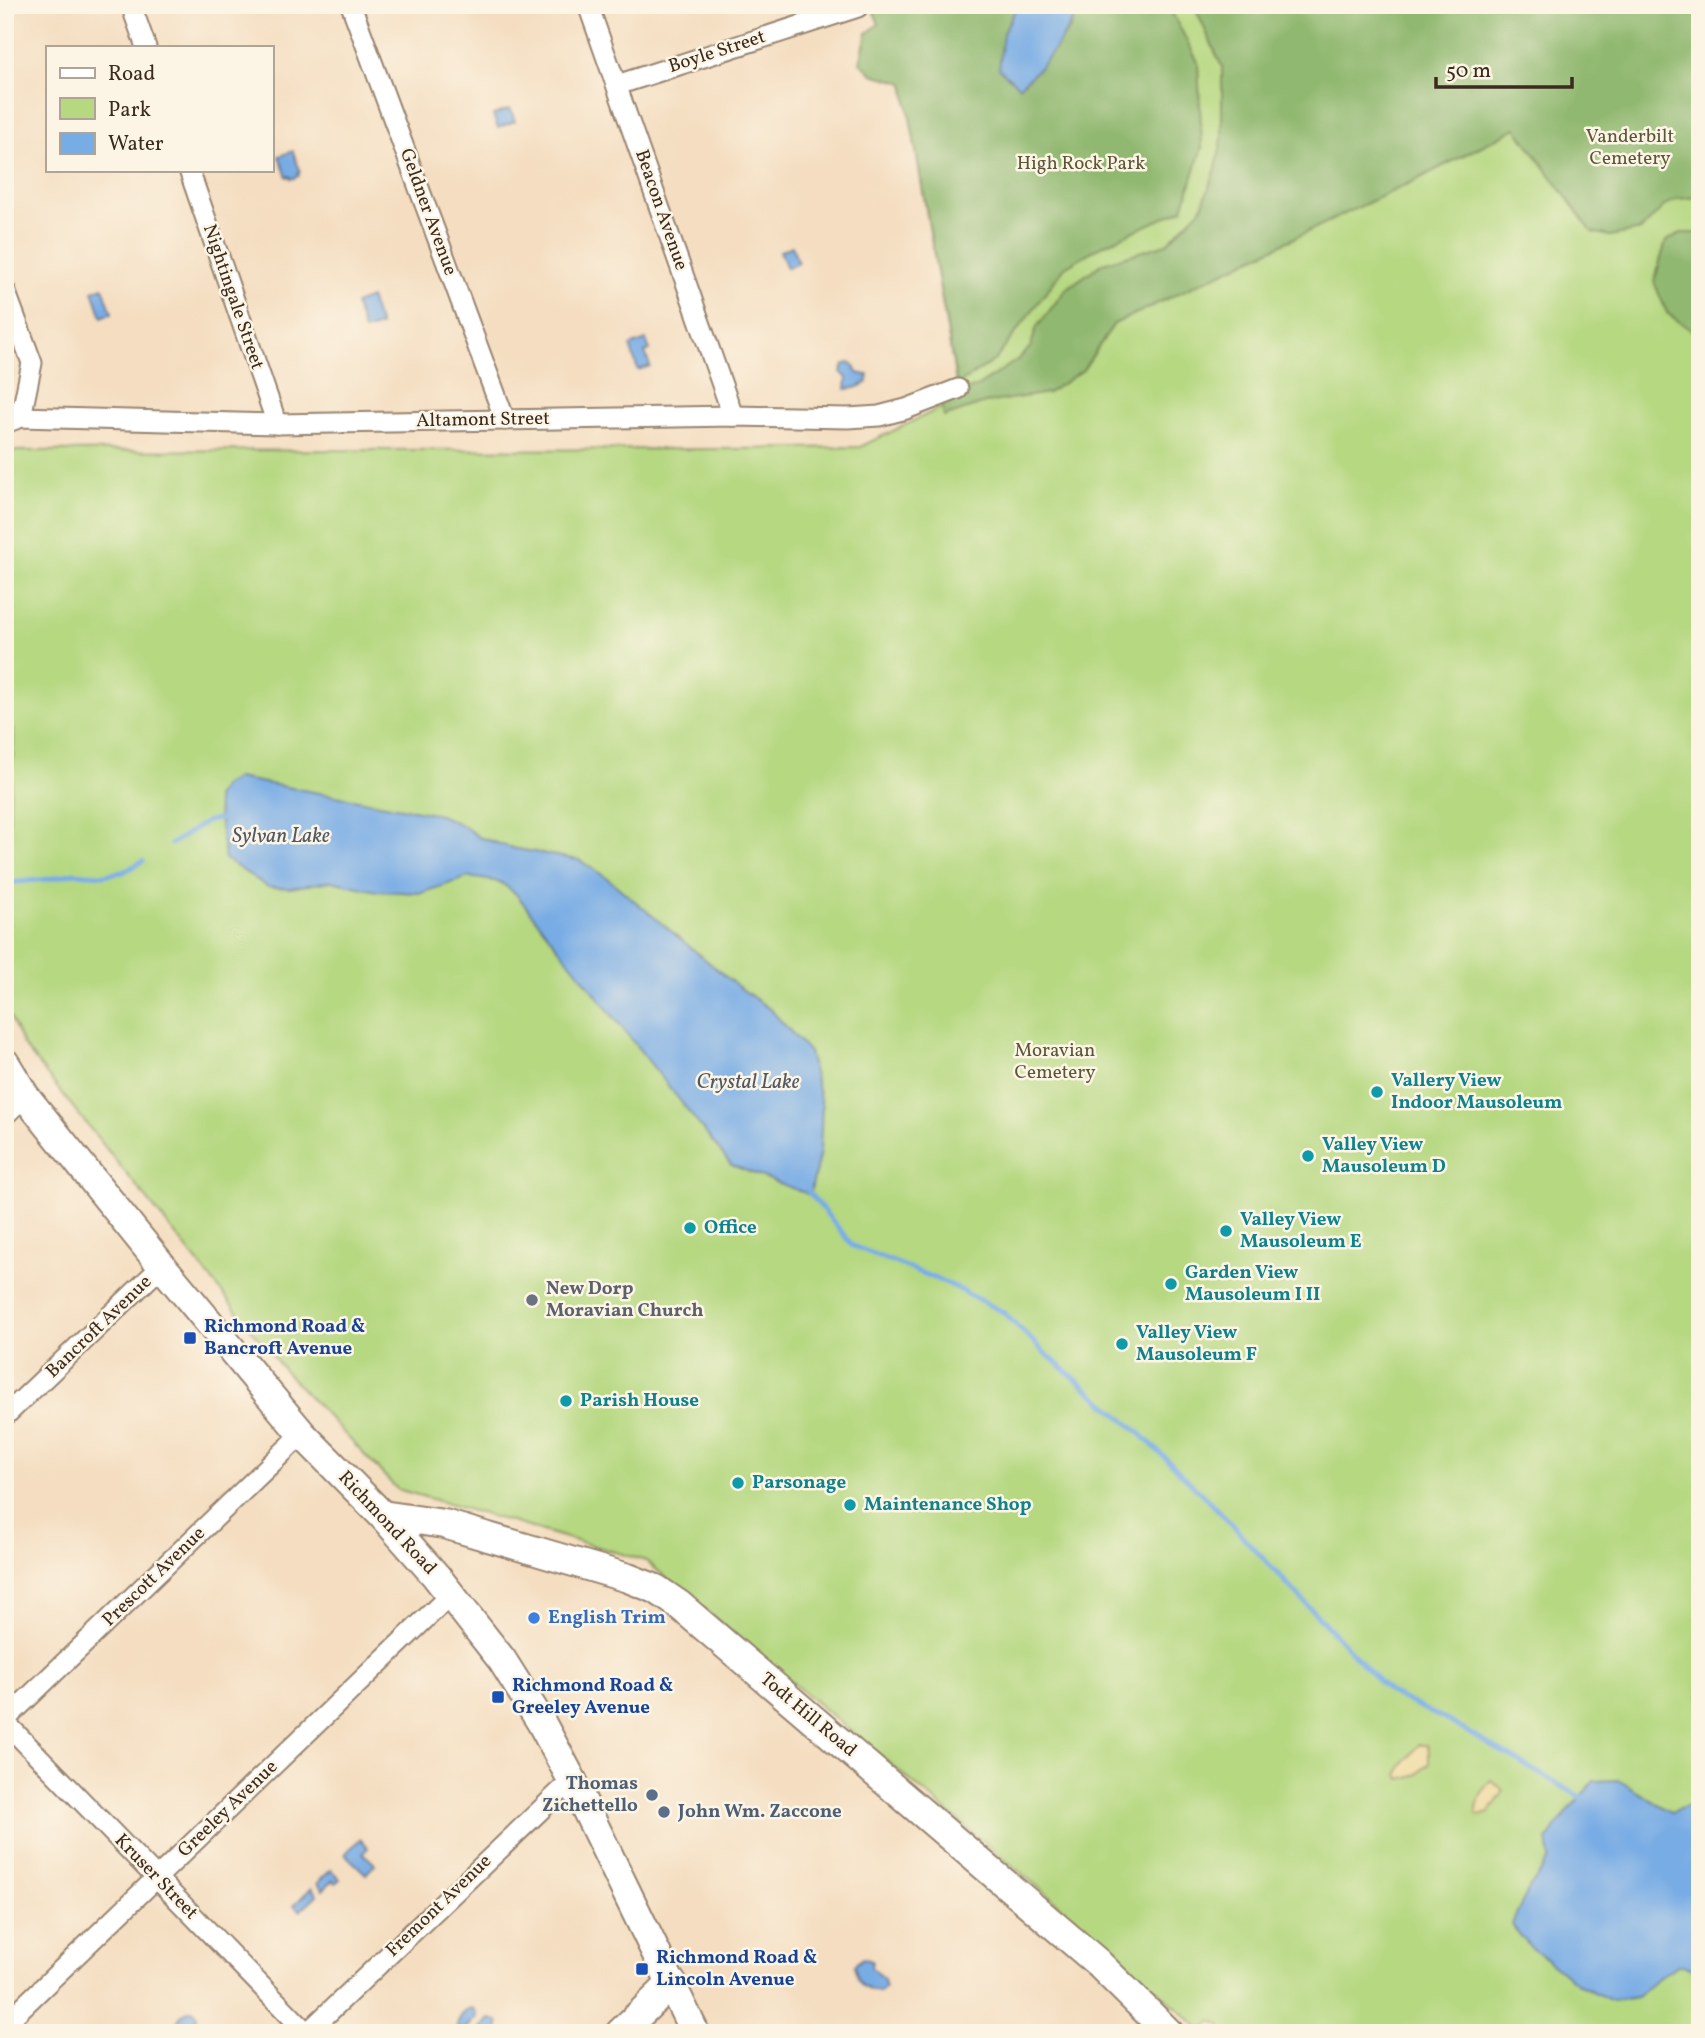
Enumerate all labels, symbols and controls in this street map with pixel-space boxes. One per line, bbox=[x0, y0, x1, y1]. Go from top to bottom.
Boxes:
street label: Boyle Street bbox=[665, 24, 769, 80]
legend bbox=[46, 46, 273, 172]
scale bar bbox=[1436, 46, 1572, 90]
text: 50 m bbox=[1446, 57, 1491, 86]
text: Road bbox=[108, 60, 155, 89]
text: Park bbox=[108, 96, 151, 125]
park label: Vanderbilt Cemetery bbox=[1586, 124, 1674, 172]
text: Water bbox=[108, 130, 164, 159]
street label: Geldner Avenue bbox=[393, 145, 463, 279]
street label: Beacon Avenue bbox=[628, 146, 694, 274]
park label: High Rock Park bbox=[1017, 151, 1145, 177]
street label: Nightingale Street bbox=[196, 221, 270, 373]
street label: Altamont Street bbox=[416, 406, 550, 434]
water label: Sylvan Lake bbox=[232, 822, 330, 851]
park label: Moravian Cemetery bbox=[1015, 1038, 1095, 1086]
water label: Crystal Lake bbox=[697, 1068, 800, 1097]
place label: Vallery View Indoor Mausoleum bbox=[1391, 1068, 1562, 1116]
marker: Vallery View Indoor Mausoleum bbox=[1369, 1084, 1385, 1100]
place label: Valley View Mausoleum D bbox=[1322, 1132, 1446, 1180]
marker: Valley View Mausoleum D bbox=[1300, 1148, 1316, 1164]
place label: Valley View Mausoleum E bbox=[1240, 1207, 1362, 1255]
place label: Office bbox=[704, 1215, 757, 1241]
marker: Office bbox=[682, 1220, 698, 1236]
marker: Valley View Mausoleum E bbox=[1218, 1223, 1234, 1239]
place label: Garden View Mausoleum I II bbox=[1185, 1260, 1320, 1308]
street label: Bancroft Avenue bbox=[40, 1270, 158, 1384]
place label: New Dorp Moravian Church bbox=[546, 1276, 704, 1324]
marker: Garden View Mausoleum I II bbox=[1163, 1276, 1179, 1292]
marker: New Dorp Moravian Church bbox=[524, 1292, 540, 1308]
place label: Richmond Road & Bancroft Avenue bbox=[204, 1314, 365, 1362]
place label: Valley View Mausoleum F bbox=[1136, 1320, 1257, 1368]
marker: Richmond Road & Bancroft Avenue bbox=[182, 1330, 198, 1346]
marker: Valley View Mausoleum F bbox=[1114, 1336, 1130, 1352]
place label: Parish House bbox=[580, 1388, 699, 1414]
marker: Parish House bbox=[558, 1393, 574, 1409]
street label: Richmond Road bbox=[332, 1465, 442, 1581]
place label: Parsonage bbox=[752, 1470, 846, 1496]
marker: Parsonage bbox=[730, 1475, 746, 1491]
place label: Maintenance Shop bbox=[864, 1492, 1031, 1518]
marker: Maintenance Shop bbox=[842, 1497, 858, 1513]
street label: Prescott Avenue bbox=[97, 1521, 211, 1633]
place label: English Trim bbox=[548, 1605, 666, 1631]
marker: English Trim bbox=[526, 1610, 542, 1626]
street label: Todt Hill Road bbox=[754, 1667, 862, 1763]
place label: Richmond Road & Greeley Avenue bbox=[512, 1673, 673, 1721]
marker: Richmond Road & Greeley Avenue bbox=[490, 1689, 506, 1705]
street label: Greeley Avenue bbox=[172, 1754, 284, 1864]
place label: Thomas Zichettello bbox=[542, 1771, 638, 1819]
marker: Thomas Zichettello bbox=[644, 1787, 660, 1803]
place label: John Wm. Zaccone bbox=[677, 1799, 842, 1825]
marker: John Wm. Zaccone bbox=[656, 1804, 672, 1820]
street label: Kruser Street bbox=[108, 1828, 204, 1926]
street label: Fremont Avenue bbox=[380, 1849, 498, 1963]
place label: Richmond Road & Lincoln Avenue bbox=[656, 1945, 817, 1993]
marker: Richmond Road & Lincoln Avenue bbox=[634, 1961, 650, 1977]

